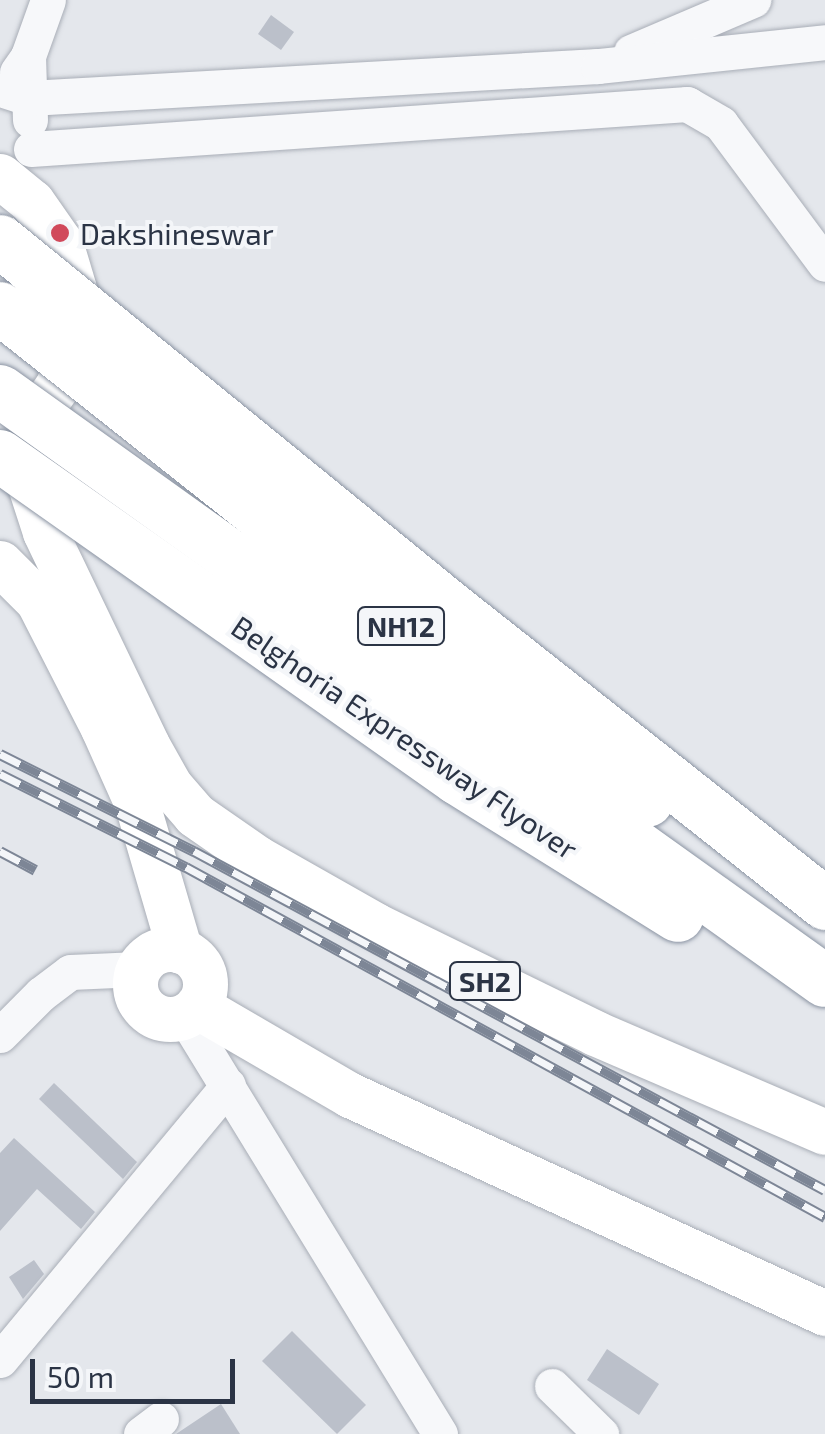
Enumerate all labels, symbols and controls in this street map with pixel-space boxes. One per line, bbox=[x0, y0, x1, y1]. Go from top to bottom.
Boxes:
place label: Dakshineswar bbox=[80, 215, 274, 251]
marker: Dakshineswar bbox=[49, 222, 71, 244]
road number: NH12 bbox=[356, 603, 446, 649]
street label: Belghoria Expressway Flyover bbox=[225, 607, 585, 867]
road number: SH2 bbox=[448, 958, 522, 1004]
scale bar bbox=[35, 1339, 240, 1401]
text: 50 m bbox=[47, 1358, 114, 1394]

